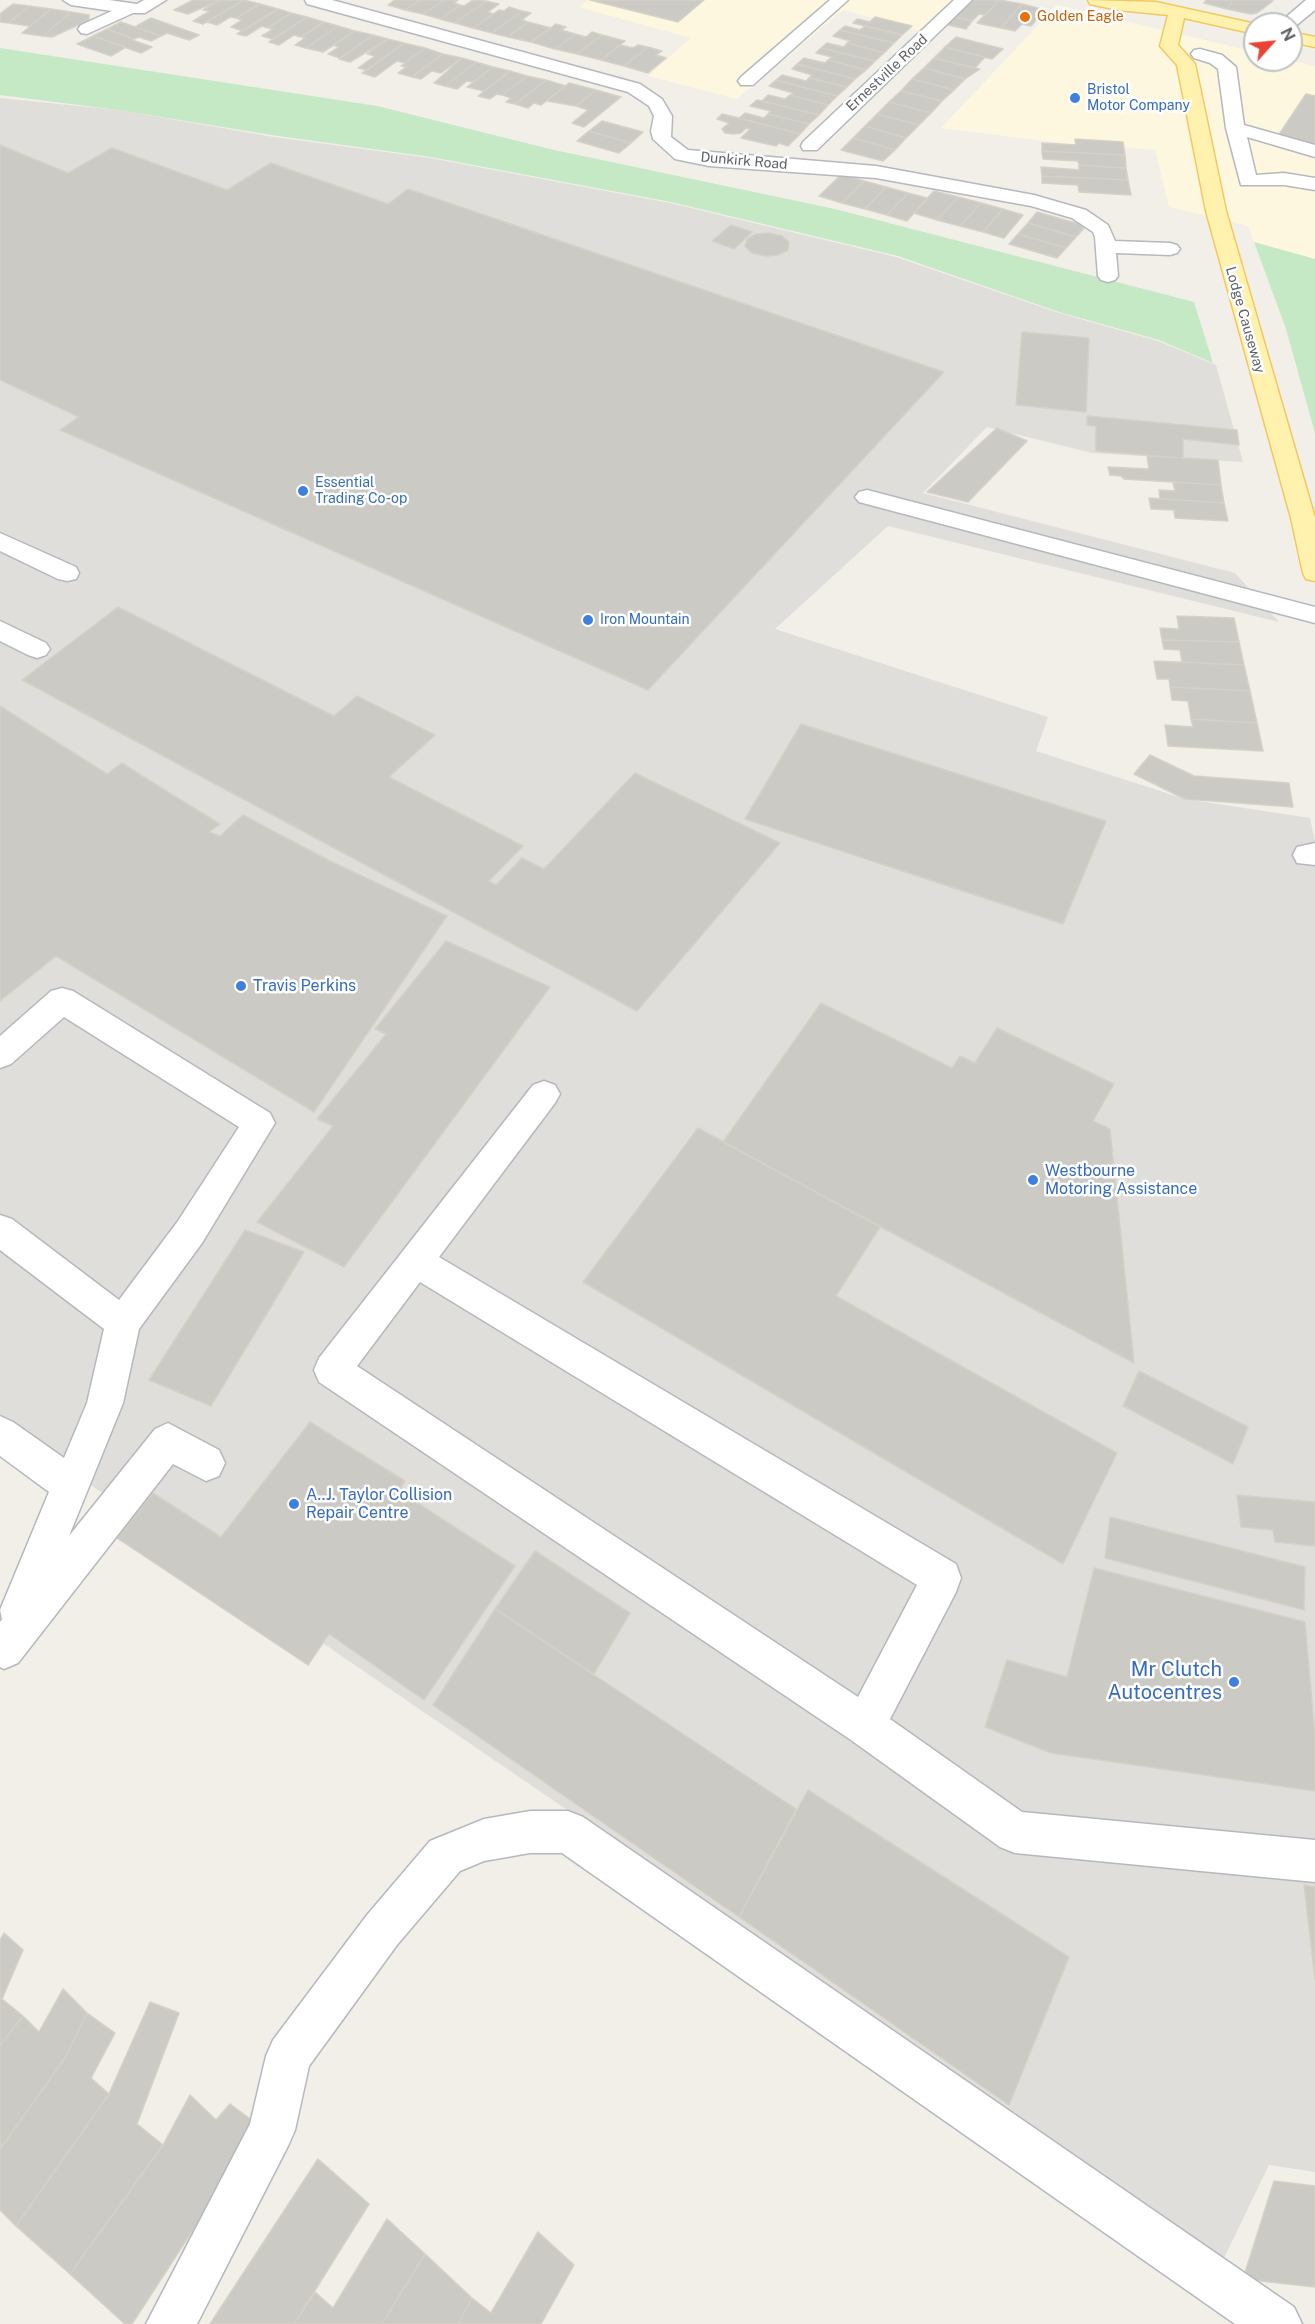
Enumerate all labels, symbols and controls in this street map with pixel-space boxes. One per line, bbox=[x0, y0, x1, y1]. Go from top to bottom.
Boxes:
place label: Golden Eagle bbox=[1037, 9, 1124, 25]
marker: Golden Eagle bbox=[1018, 10, 1032, 24]
north arrow bbox=[1243, 12, 1303, 72]
text: N bbox=[1276, 25, 1299, 44]
street label: Ernestville Road bbox=[843, 31, 931, 115]
place label: Bristol Motor Company bbox=[1087, 82, 1190, 114]
marker: Bristol Motor Company bbox=[1068, 91, 1082, 105]
street label: Dunkirk Road bbox=[700, 149, 788, 173]
street label: Lodge Causeway bbox=[1222, 265, 1268, 375]
place label: Essential Trading Co-op bbox=[315, 475, 407, 508]
marker: Essential Trading Co-op bbox=[296, 484, 310, 498]
place label: Iron Mountain bbox=[600, 612, 690, 628]
marker: Iron Mountain bbox=[581, 613, 595, 627]
place label: Travis Perkins bbox=[253, 976, 356, 996]
marker: Travis Perkins bbox=[234, 979, 248, 993]
place label: Westbourne Motoring Assistance bbox=[1045, 1161, 1197, 1199]
marker: Westbourne Motoring Assistance bbox=[1026, 1173, 1040, 1187]
place label: A..J. Taylor Collision Repair Centre bbox=[306, 1485, 452, 1523]
marker: A..J. Taylor Collision Repair Centre bbox=[287, 1497, 301, 1511]
place label: Mr Clutch Autocentres bbox=[1107, 1658, 1222, 1705]
marker: Mr Clutch Autocentres bbox=[1227, 1675, 1241, 1689]

